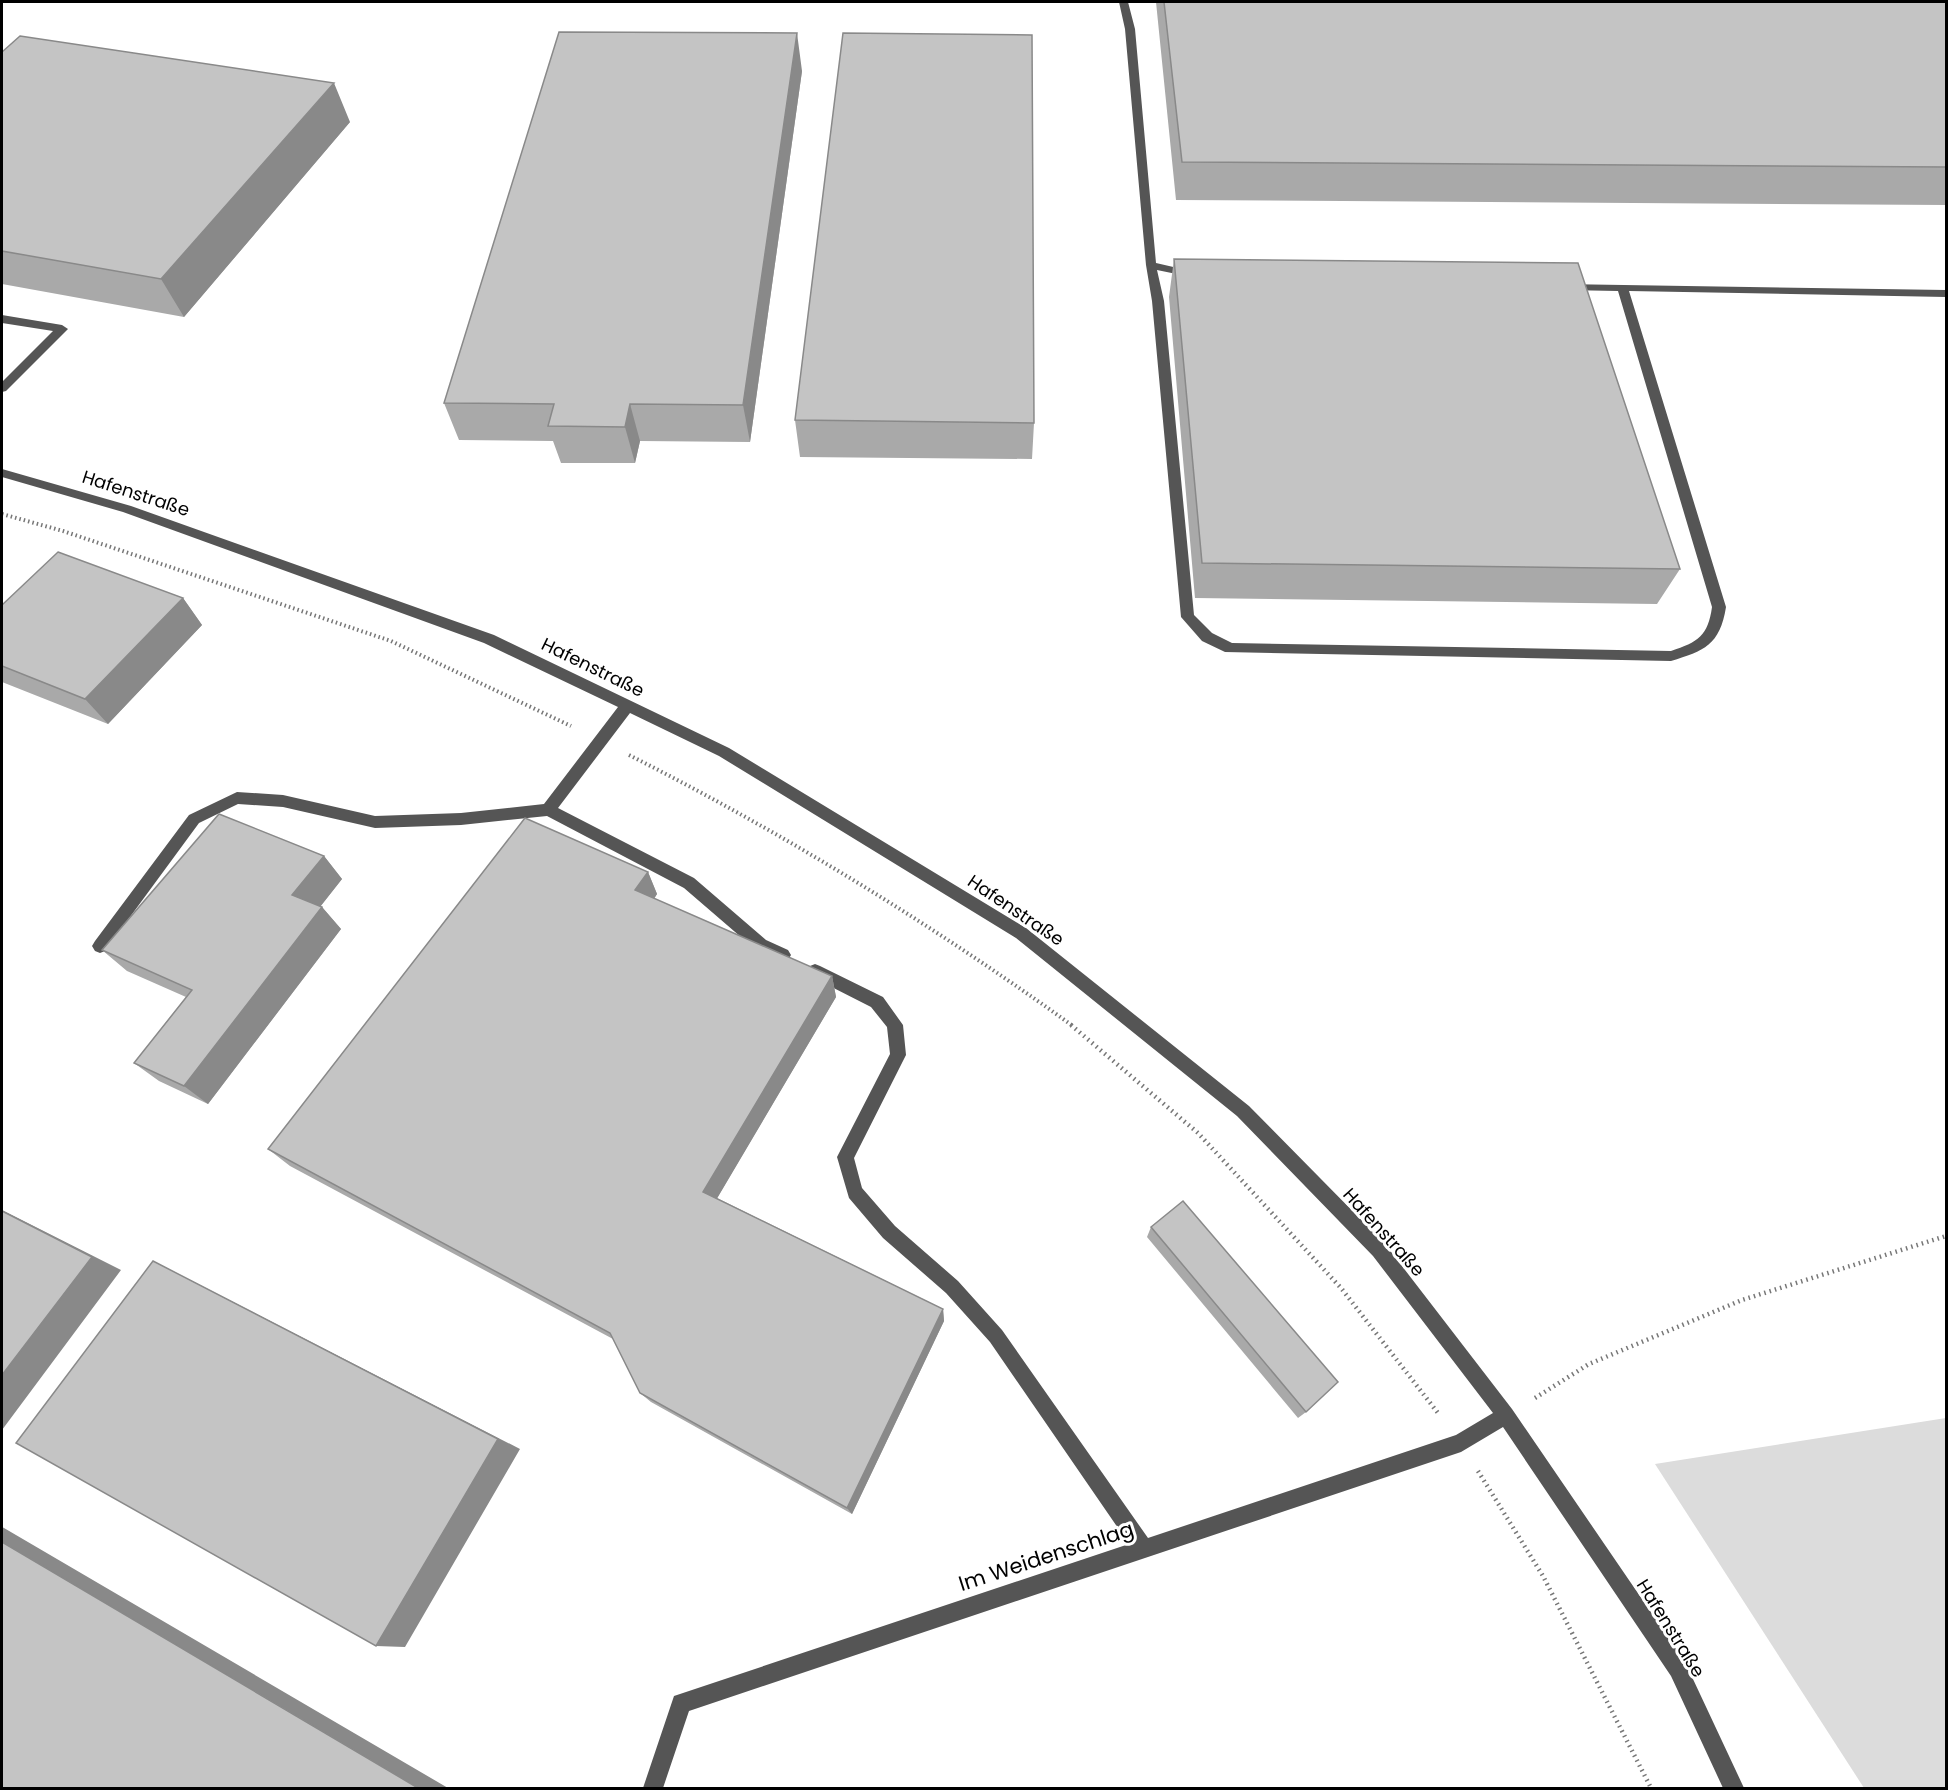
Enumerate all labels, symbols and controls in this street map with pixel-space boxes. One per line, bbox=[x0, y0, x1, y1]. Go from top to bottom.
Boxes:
street label: Hafenstraße bbox=[79, 464, 193, 522]
street label: Hafenstraße bbox=[537, 631, 649, 703]
street label: Hafenstraße bbox=[963, 868, 1069, 952]
street label: Hafenstraße bbox=[1337, 1182, 1431, 1282]
street label: Im Weidenschlag bbox=[955, 1514, 1137, 1598]
street label: Hafenstraße bbox=[1631, 1574, 1711, 1682]

